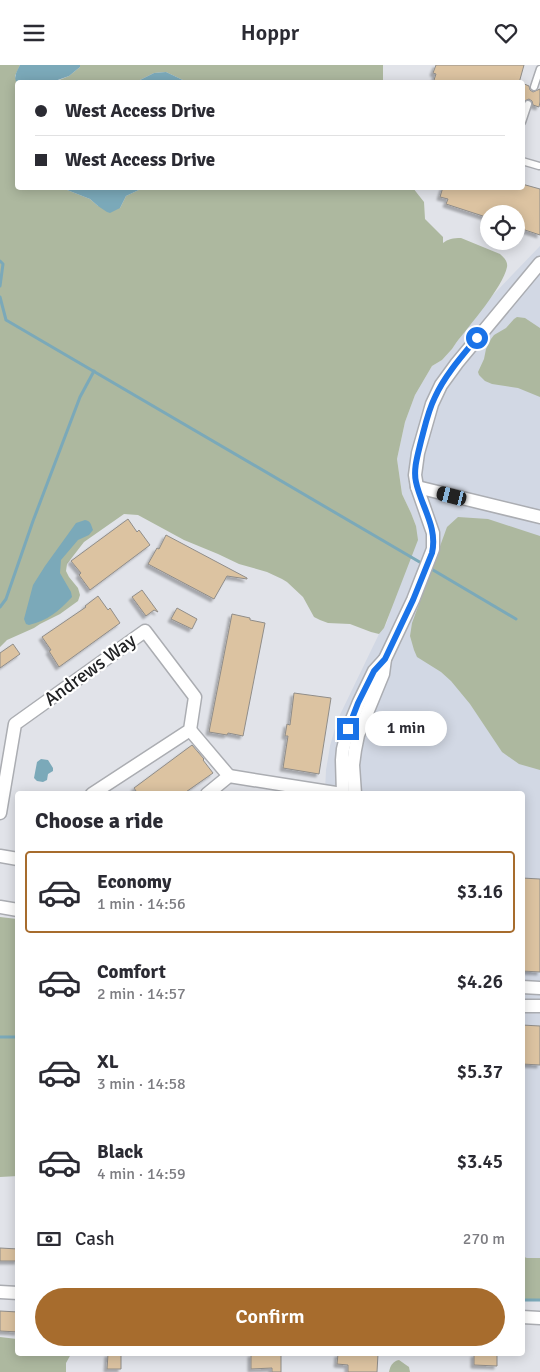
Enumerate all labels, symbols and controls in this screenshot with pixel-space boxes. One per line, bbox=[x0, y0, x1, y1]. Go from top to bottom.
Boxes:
icon: menu bbox=[20, 19, 48, 47]
text: Hoppr bbox=[241, 19, 299, 46]
icon: heart bbox=[492, 19, 520, 47]
text: West Access Drive bbox=[65, 99, 215, 123]
text: West Access Drive bbox=[65, 148, 215, 172]
map controls bbox=[480, 205, 525, 250]
button: locate bbox=[480, 205, 525, 250]
route start bbox=[466, 327, 488, 349]
car bbox=[435, 485, 468, 507]
street label: Andrews Way bbox=[39, 629, 141, 711]
callout: 1 min bbox=[366, 711, 448, 747]
route end bbox=[337, 718, 359, 740]
text: 1 min bbox=[387, 718, 425, 738]
text: Choose a ride bbox=[35, 807, 163, 834]
icon: car bbox=[37, 870, 82, 915]
text: Economy bbox=[97, 870, 171, 894]
text: $3.16 bbox=[457, 880, 503, 904]
text: 1 min · 14:56 bbox=[97, 894, 186, 914]
icon: car bbox=[37, 960, 82, 1005]
text: Comfort bbox=[97, 960, 166, 984]
text: $4.26 bbox=[457, 970, 503, 994]
text: 2 min · 14:57 bbox=[97, 984, 186, 1004]
icon: car bbox=[37, 1050, 82, 1095]
text: XL bbox=[97, 1050, 119, 1074]
text: $5.37 bbox=[457, 1060, 503, 1084]
text: 3 min · 14:58 bbox=[97, 1074, 186, 1094]
icon: car bbox=[37, 1140, 82, 1185]
text: Black bbox=[97, 1140, 143, 1164]
text: $3.45 bbox=[457, 1150, 503, 1174]
text: 4 min · 14:59 bbox=[97, 1164, 186, 1184]
icon: cash bbox=[35, 1225, 63, 1253]
text: Cash bbox=[75, 1227, 115, 1251]
text: 270 m bbox=[463, 1229, 505, 1249]
button: Confirm bbox=[35, 1288, 505, 1346]

